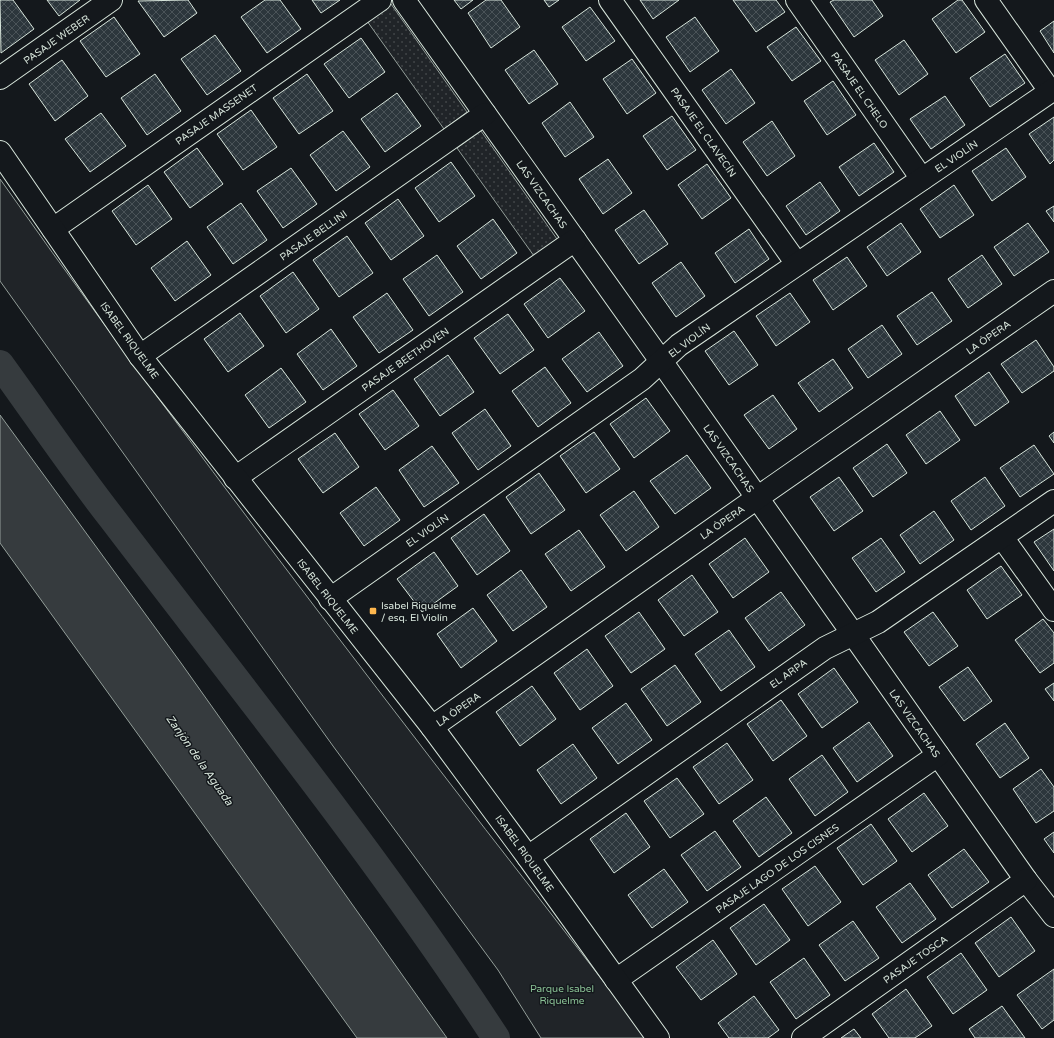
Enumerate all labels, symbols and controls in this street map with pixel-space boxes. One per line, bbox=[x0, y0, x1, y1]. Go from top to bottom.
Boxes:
street label: PASAJE WEBER bbox=[21, 13, 92, 67]
street label: PASAJE EL CHELO bbox=[828, 50, 890, 131]
street label: PASAJE MASSENET bbox=[173, 82, 260, 148]
street label: PASAJE EL CLAVECÍN bbox=[668, 86, 739, 180]
street label: EL VIOLÍN bbox=[933, 138, 980, 176]
street label: LAS VIZCACHAS bbox=[513, 158, 569, 231]
street label: PASAJE BELLINI bbox=[278, 208, 350, 264]
street label: ISABEL RIQUELME bbox=[97, 300, 161, 381]
street label: LA ÓPERA bbox=[964, 318, 1013, 357]
street label: EL VIOLÍN bbox=[666, 321, 713, 360]
street label: PASAJE BEETHOVEN bbox=[360, 325, 451, 394]
street label: LAS VIZCACHAS bbox=[700, 422, 756, 495]
street label: LA ÓPERA bbox=[698, 503, 747, 542]
street label: EL VIOLÍN bbox=[404, 512, 451, 550]
street label: ISABEL RIQUELME bbox=[294, 557, 360, 637]
place label: Isabel Riquelme / esq. El Violín bbox=[381, 600, 457, 624]
marker: Isabel Riquelme / esq. El Violín bbox=[368, 606, 378, 616]
street label: EL ARPA bbox=[767, 657, 810, 691]
street label: LAS VIZCACHAS bbox=[886, 687, 942, 760]
street label: LA ÓPERA bbox=[434, 690, 483, 729]
water label: Zanjón de la Aguada bbox=[163, 712, 236, 809]
street label: ISABEL RIQUELME bbox=[492, 813, 556, 894]
street label: PASAJE LAGO DE LOS CISNES bbox=[714, 822, 842, 916]
street label: PASAJE TOSCA bbox=[881, 933, 950, 986]
park label: Parque Isabel Riquelme bbox=[530, 983, 594, 1007]

